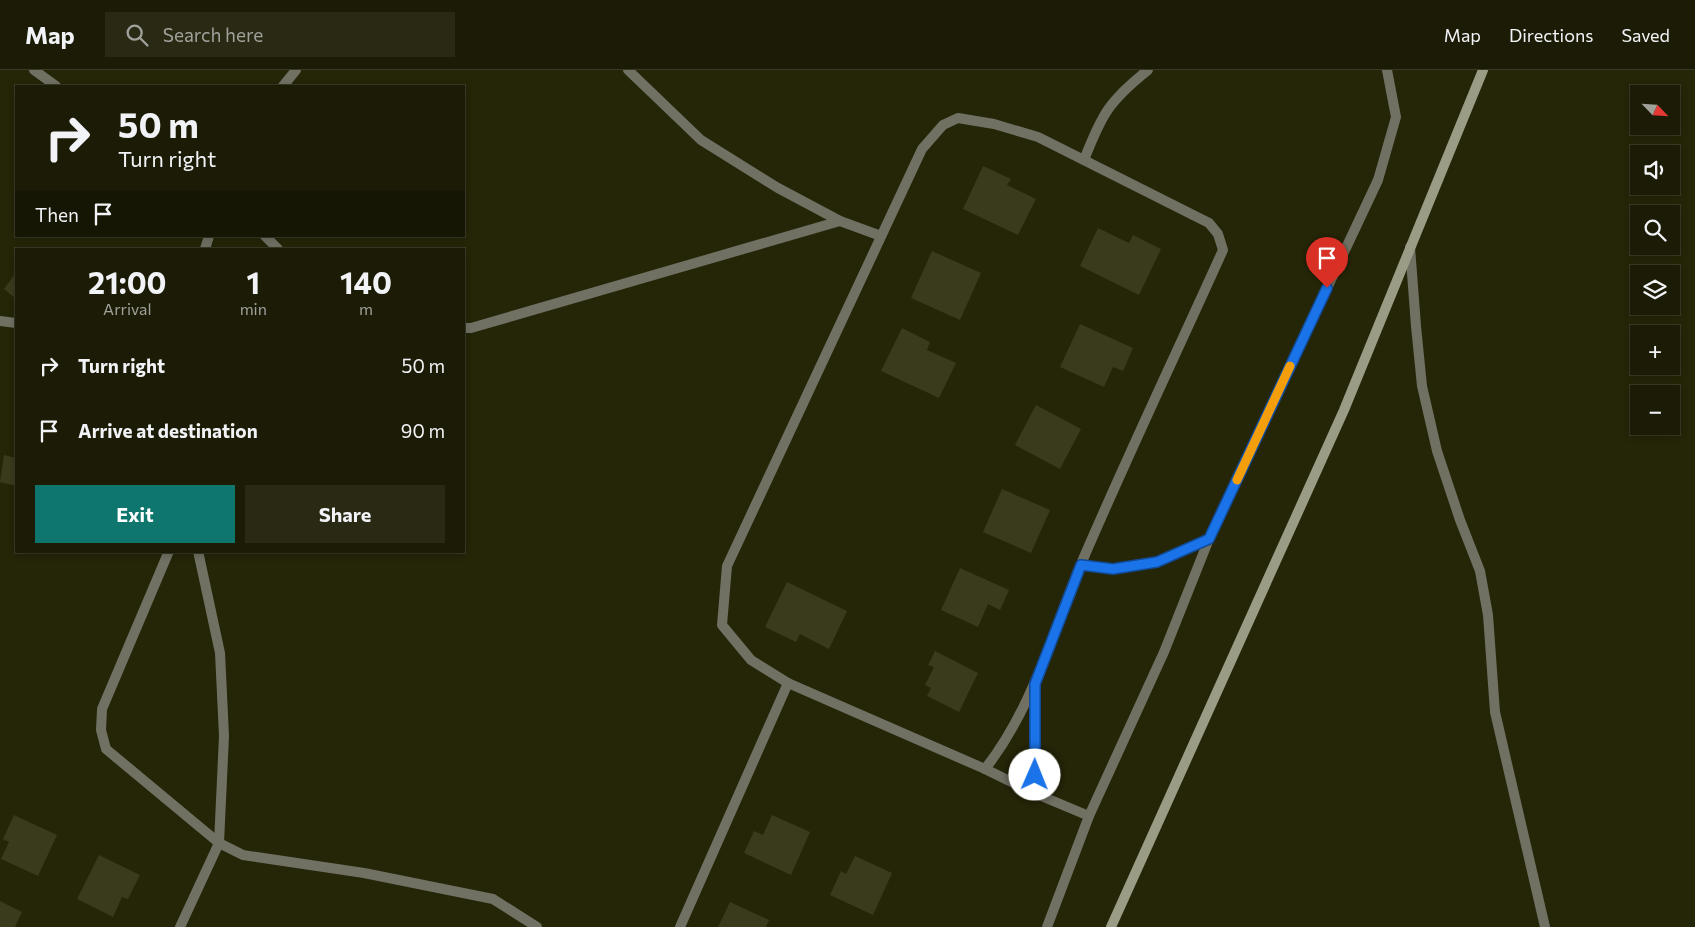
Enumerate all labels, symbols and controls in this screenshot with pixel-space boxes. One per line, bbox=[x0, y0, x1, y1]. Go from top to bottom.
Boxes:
search box bbox=[105, 12, 455, 57]
text: Map bbox=[25, 20, 75, 49]
icon: search bbox=[123, 21, 151, 49]
text: Search here bbox=[163, 23, 263, 46]
text: Map bbox=[1444, 24, 1481, 46]
text: Directions bbox=[1509, 24, 1593, 46]
text: Saved bbox=[1621, 24, 1670, 46]
north arrow bbox=[1630, 85, 1680, 135]
map controls bbox=[1630, 85, 1680, 435]
text: 50 m bbox=[118, 102, 199, 145]
icon: right bbox=[35, 105, 100, 170]
text: Turn right bbox=[118, 145, 216, 172]
button: sound bbox=[1630, 145, 1680, 195]
icon: arrive bbox=[89, 200, 117, 228]
text: Then bbox=[35, 203, 79, 226]
button: search bbox=[1630, 205, 1680, 255]
pin bbox=[1306, 237, 1348, 288]
icon: arrive bbox=[1313, 244, 1341, 272]
text: 21:00 bbox=[88, 263, 167, 300]
text: 1 bbox=[246, 263, 260, 300]
text: 140 bbox=[340, 263, 392, 300]
button: layers bbox=[1630, 265, 1680, 315]
text: Arrival bbox=[103, 299, 152, 318]
text: min bbox=[240, 299, 267, 318]
text: m bbox=[359, 299, 373, 318]
button: + bbox=[1630, 325, 1680, 375]
icon: right bbox=[35, 352, 63, 380]
text: Turn right bbox=[78, 354, 165, 377]
text: 50 m bbox=[401, 354, 445, 377]
button: − bbox=[1630, 385, 1680, 435]
icon: arrive bbox=[35, 417, 63, 445]
text: Arrive at destination bbox=[78, 419, 258, 442]
text: 90 m bbox=[401, 419, 445, 442]
button: Exit bbox=[35, 485, 235, 543]
button: Share bbox=[245, 485, 445, 543]
position arrow bbox=[1008, 748, 1060, 800]

